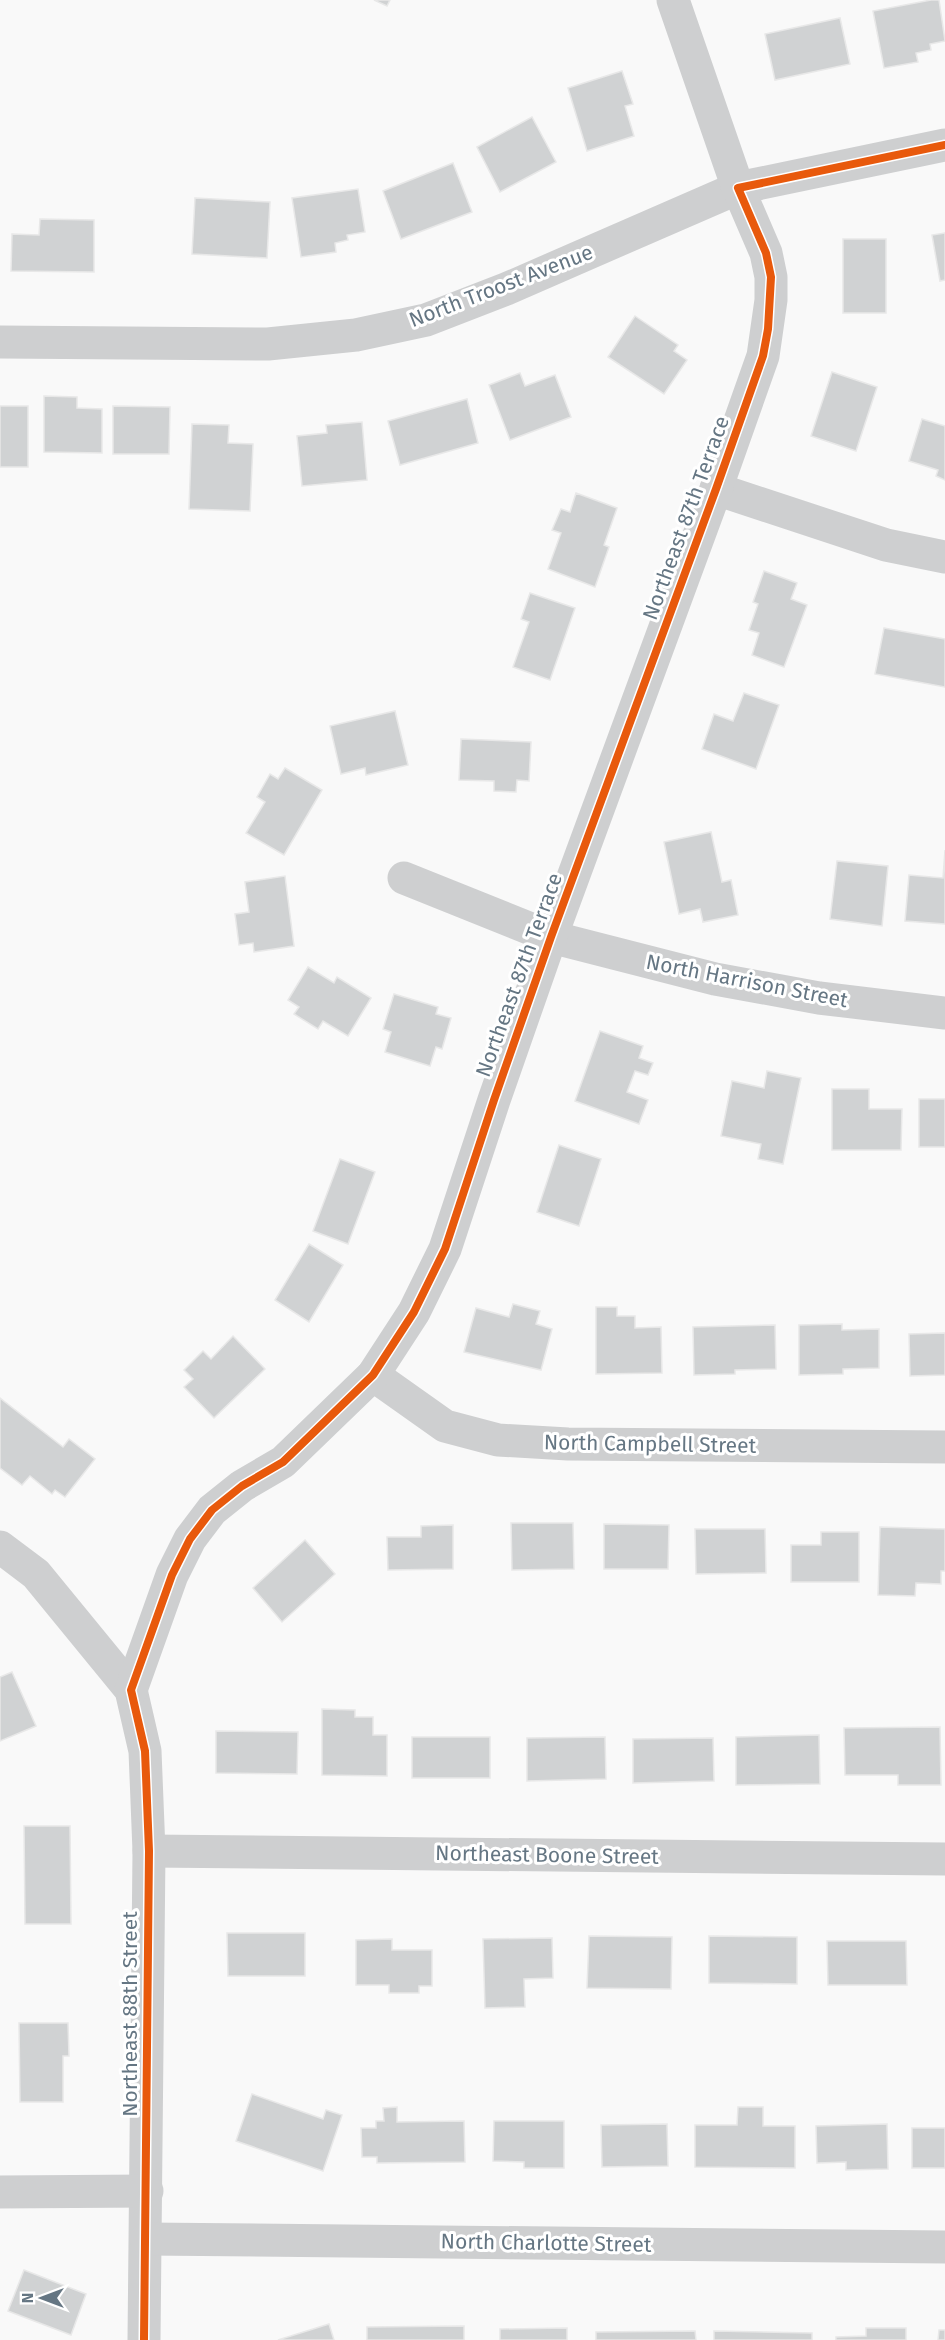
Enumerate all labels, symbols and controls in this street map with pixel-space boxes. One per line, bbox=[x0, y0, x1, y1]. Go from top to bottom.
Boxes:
street label: North Troost Avenue bbox=[405, 239, 597, 333]
street label: Northeast 87th Terrace bbox=[637, 412, 735, 624]
street label: Northeast 87th Terrace bbox=[470, 869, 568, 1081]
street label: North Harrison Street bbox=[644, 949, 850, 1013]
street label: North Campbell Street bbox=[544, 1429, 757, 1459]
street label: Northeast Boone Street bbox=[435, 1840, 659, 1870]
street label: Northeast 88th Street bbox=[117, 1911, 143, 2117]
street label: North Charlotte Street bbox=[440, 2228, 652, 2258]
north arrow bbox=[12, 2268, 72, 2328]
text: N bbox=[18, 2293, 37, 2303]

